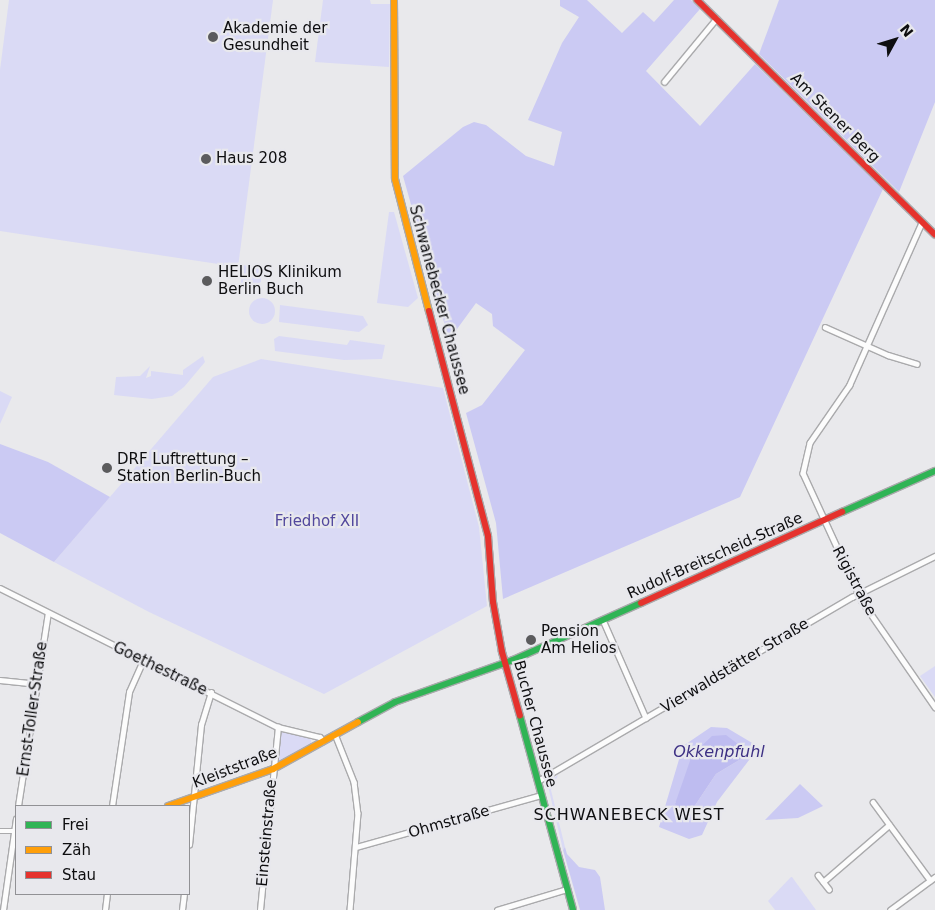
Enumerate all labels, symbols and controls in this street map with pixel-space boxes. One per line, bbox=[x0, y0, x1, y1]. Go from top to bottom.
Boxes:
north arrow bbox=[870, 15, 920, 65]
place label: Akademie der Gesundheit bbox=[223, 19, 327, 54]
text: N bbox=[897, 21, 917, 40]
marker: Akademie der Gesundheit bbox=[207, 31, 219, 43]
street label: Am Stener Berg bbox=[787, 70, 883, 166]
place label: Haus 208 bbox=[216, 150, 287, 168]
marker: Haus 208 bbox=[200, 153, 212, 165]
street label: Schwanebecker Chaussee bbox=[405, 203, 473, 397]
place label: HELIOS Klinikum Berlin Buch bbox=[218, 263, 342, 298]
marker: HELIOS Klinikum Berlin Buch bbox=[200, 274, 214, 288]
place label: DRF Luftrettung – Station Berlin-Buch bbox=[117, 450, 261, 485]
marker: DRF Luftrettung – Station Berlin-Buch bbox=[101, 462, 113, 474]
street label: Rudolf-Breitscheid-Straße bbox=[624, 509, 806, 603]
park label: Friedhof XII bbox=[275, 513, 359, 531]
street label: Rigistraße bbox=[828, 543, 880, 619]
street label: Vierwaldstätter Straße bbox=[658, 615, 812, 717]
place label: Pension Am Helios bbox=[541, 622, 616, 657]
marker: Pension Am Helios bbox=[525, 634, 537, 646]
street label: Goethestraße bbox=[110, 638, 210, 700]
street label: Ernst-Toller-Straße bbox=[15, 640, 51, 778]
street label: Bucher Chaussee bbox=[509, 659, 561, 789]
water label: Okkenpfuhl bbox=[673, 742, 765, 762]
street label: Kleiststraße bbox=[190, 744, 280, 792]
street label: Einsteinstraße bbox=[253, 779, 281, 887]
street label: Ohmstraße bbox=[406, 802, 492, 842]
legend bbox=[15, 805, 190, 895]
district label: SCHWANEBECK WEST bbox=[531, 805, 727, 825]
text: Frei bbox=[62, 816, 89, 834]
text: Zäh bbox=[62, 841, 91, 859]
text: Stau bbox=[62, 866, 96, 884]

